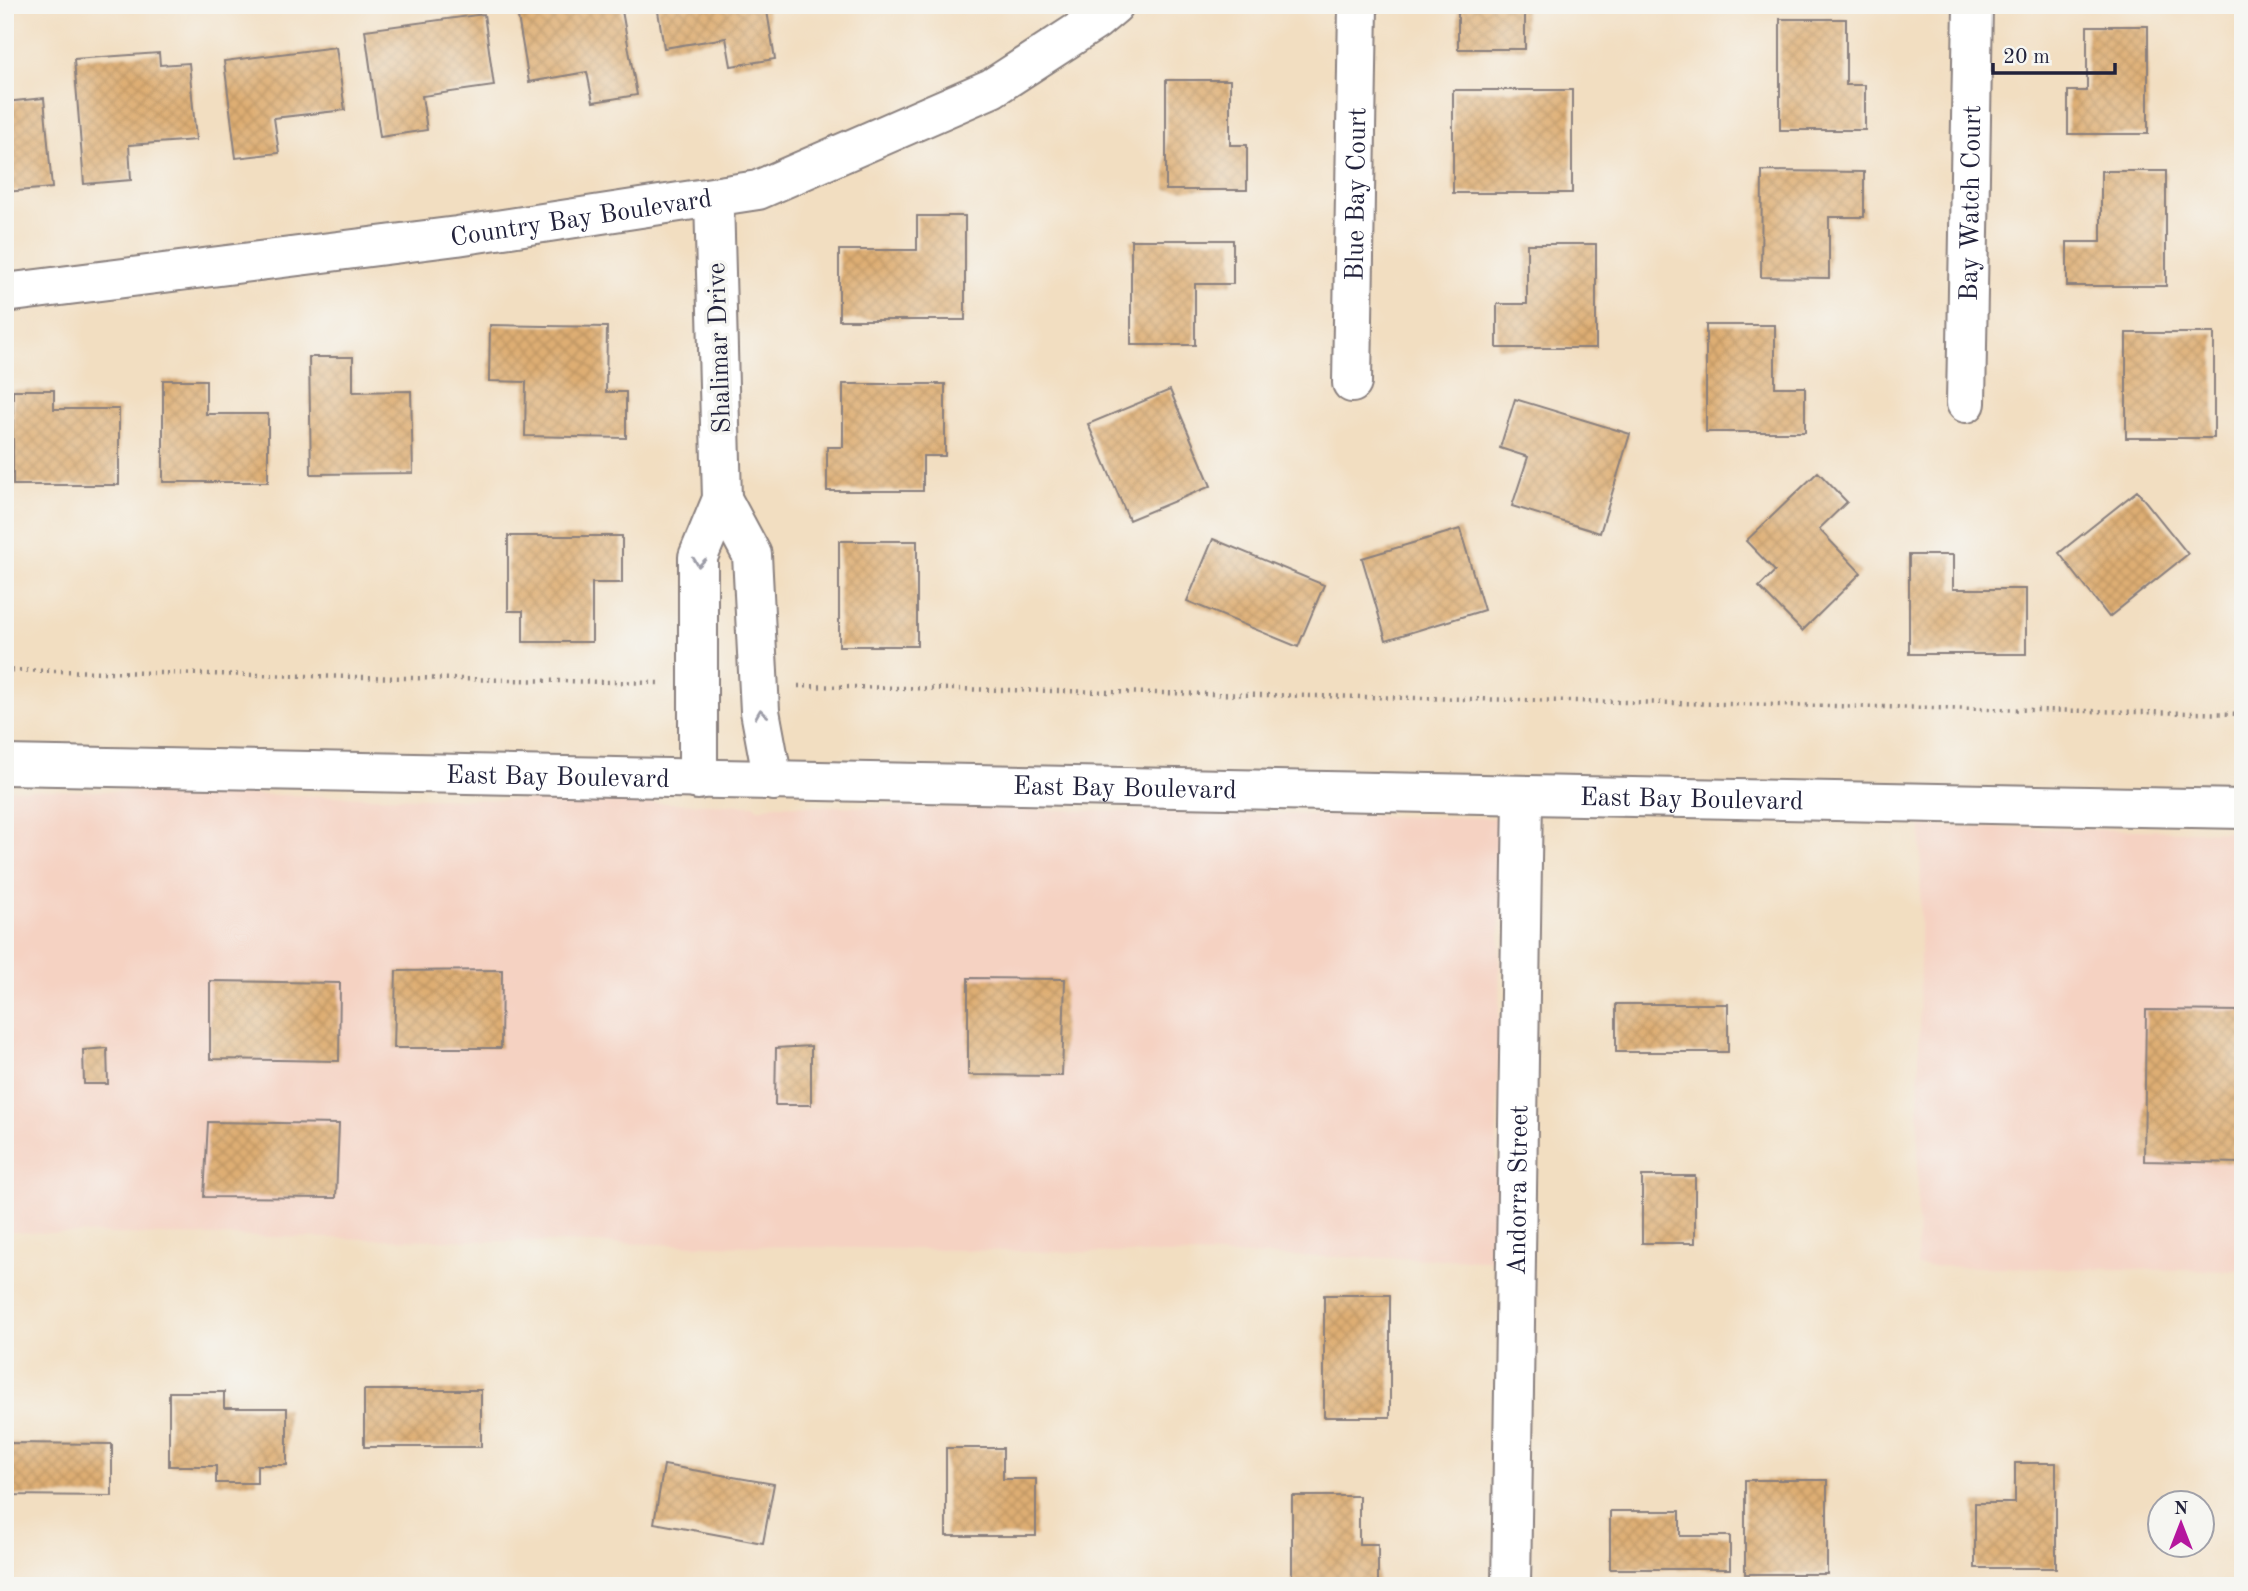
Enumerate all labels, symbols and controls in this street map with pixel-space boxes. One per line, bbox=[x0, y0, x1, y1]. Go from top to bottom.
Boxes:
scale bar bbox=[1993, 32, 2115, 76]
text: 20 m bbox=[2003, 47, 2050, 68]
street label: Bay Watch Court bbox=[1957, 105, 1986, 301]
street label: Blue Bay Court bbox=[1343, 107, 1371, 281]
street label: Country Bay Boulevard bbox=[449, 186, 714, 252]
street label: Shalimar Drive bbox=[704, 262, 736, 434]
one-way arrow bbox=[692, 556, 707, 568]
one-way arrow bbox=[754, 708, 769, 720]
street label: East Bay Boulevard bbox=[446, 763, 670, 793]
street label: East Bay Boulevard bbox=[1013, 774, 1237, 804]
street label: East Bay Boulevard bbox=[1580, 785, 1804, 815]
street label: Andorra Street bbox=[1505, 1104, 1533, 1276]
north arrow bbox=[2146, 1490, 2216, 1560]
text: N bbox=[2174, 1500, 2189, 1519]

